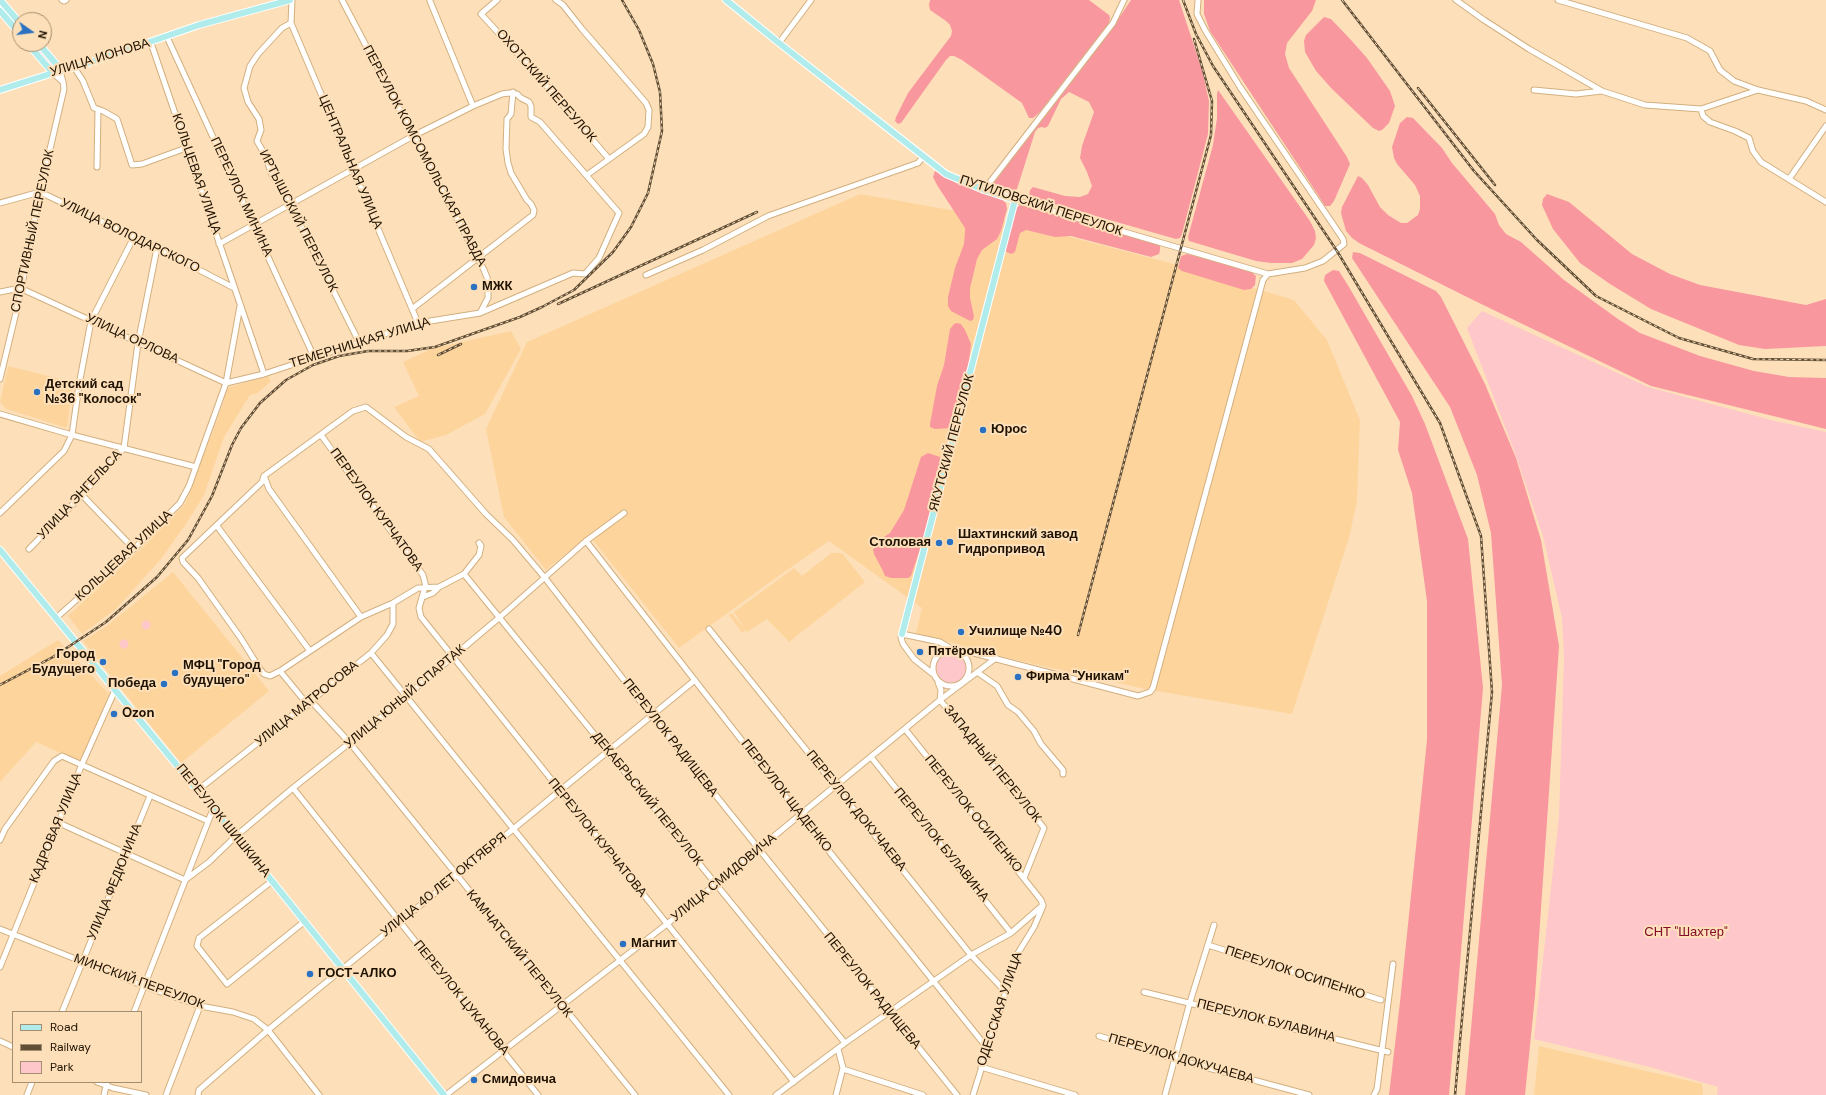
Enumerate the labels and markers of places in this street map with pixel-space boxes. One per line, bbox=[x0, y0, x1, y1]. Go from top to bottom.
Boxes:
place label: МЖК bbox=[482, 279, 513, 295]
marker: МЖК bbox=[469, 282, 479, 292]
place label: Детский сад №36 "Колосок" bbox=[45, 377, 141, 408]
marker: Детский сад №36 "Колосок" bbox=[32, 387, 42, 397]
place label: Юрос bbox=[991, 422, 1027, 438]
marker: Юрос bbox=[978, 425, 988, 435]
place label: Шахтинский завод Гидропривод bbox=[958, 527, 1078, 558]
place label: Столовая bbox=[869, 535, 931, 551]
marker: Шахтинский завод Гидропривод bbox=[945, 537, 955, 547]
marker: Столовая bbox=[934, 538, 944, 548]
place label: Училище №40 bbox=[969, 624, 1062, 640]
marker: Училище №40 bbox=[956, 627, 966, 637]
place label: Пятёрочка bbox=[928, 644, 995, 660]
place label: Город Будущего bbox=[32, 647, 95, 678]
marker: Пятёрочка bbox=[915, 647, 925, 657]
marker: Город Будущего bbox=[98, 657, 108, 667]
place label: МФЦ "Город будущего" bbox=[183, 658, 261, 689]
marker: МФЦ "Город будущего" bbox=[170, 668, 180, 678]
place label: Фирма "Уникам" bbox=[1026, 669, 1129, 685]
marker: Фирма "Уникам" bbox=[1013, 672, 1023, 682]
place label: Победа bbox=[108, 676, 156, 692]
marker: Победа bbox=[159, 679, 169, 689]
place label: Ozon bbox=[122, 706, 155, 722]
marker: Ozon bbox=[109, 709, 119, 719]
place label: Магнит bbox=[631, 936, 677, 952]
marker: Магнит bbox=[618, 939, 628, 949]
place label: ГОСТ-АЛКО bbox=[318, 966, 397, 982]
marker: ГОСТ-АЛКО bbox=[305, 969, 315, 979]
place label: Смидовича bbox=[482, 1072, 556, 1088]
marker: Смидовича bbox=[469, 1075, 479, 1085]

